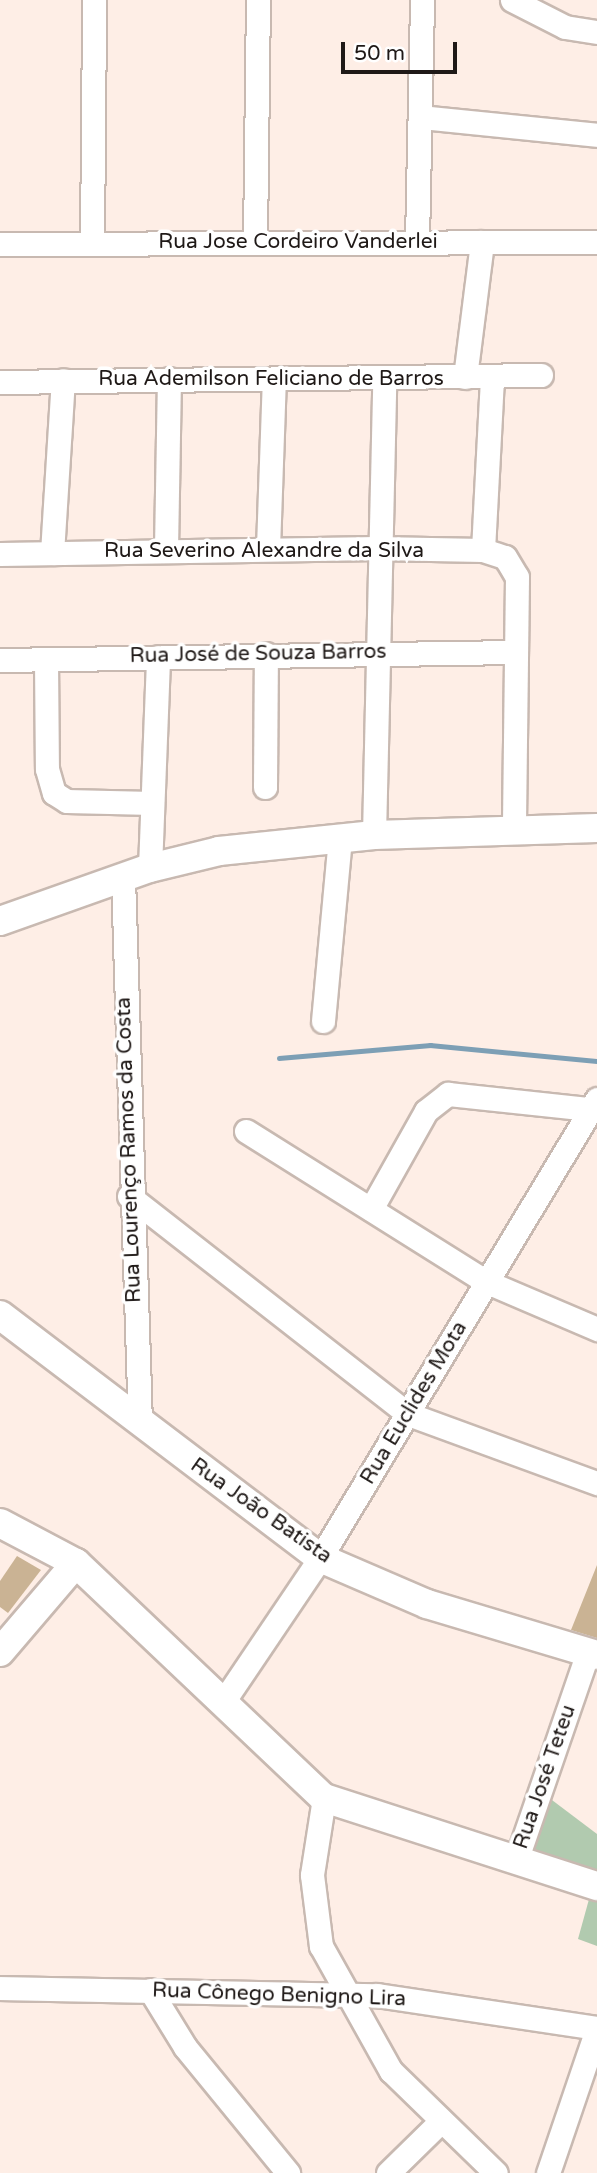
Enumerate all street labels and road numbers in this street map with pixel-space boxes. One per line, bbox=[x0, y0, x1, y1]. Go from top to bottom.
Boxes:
street label: Rua Jose Cordeiro Vanderlei bbox=[158, 229, 438, 255]
street label: Rua Ademilson Feliciano de Barros bbox=[98, 366, 444, 392]
street label: Rua Severino Alexandre da Silva bbox=[104, 538, 424, 564]
street label: Rua José de Souza Barros bbox=[129, 639, 387, 669]
street label: Rua Lourenço Ramos da Costa bbox=[111, 997, 147, 1303]
street label: Rua Euclides Mota bbox=[355, 1317, 473, 1489]
street label: Rua João Batista bbox=[185, 1453, 337, 1569]
street label: Rua José Teteu bbox=[509, 1702, 581, 1852]
street label: Rua Cônego Benigno Lira bbox=[152, 1978, 406, 2012]

